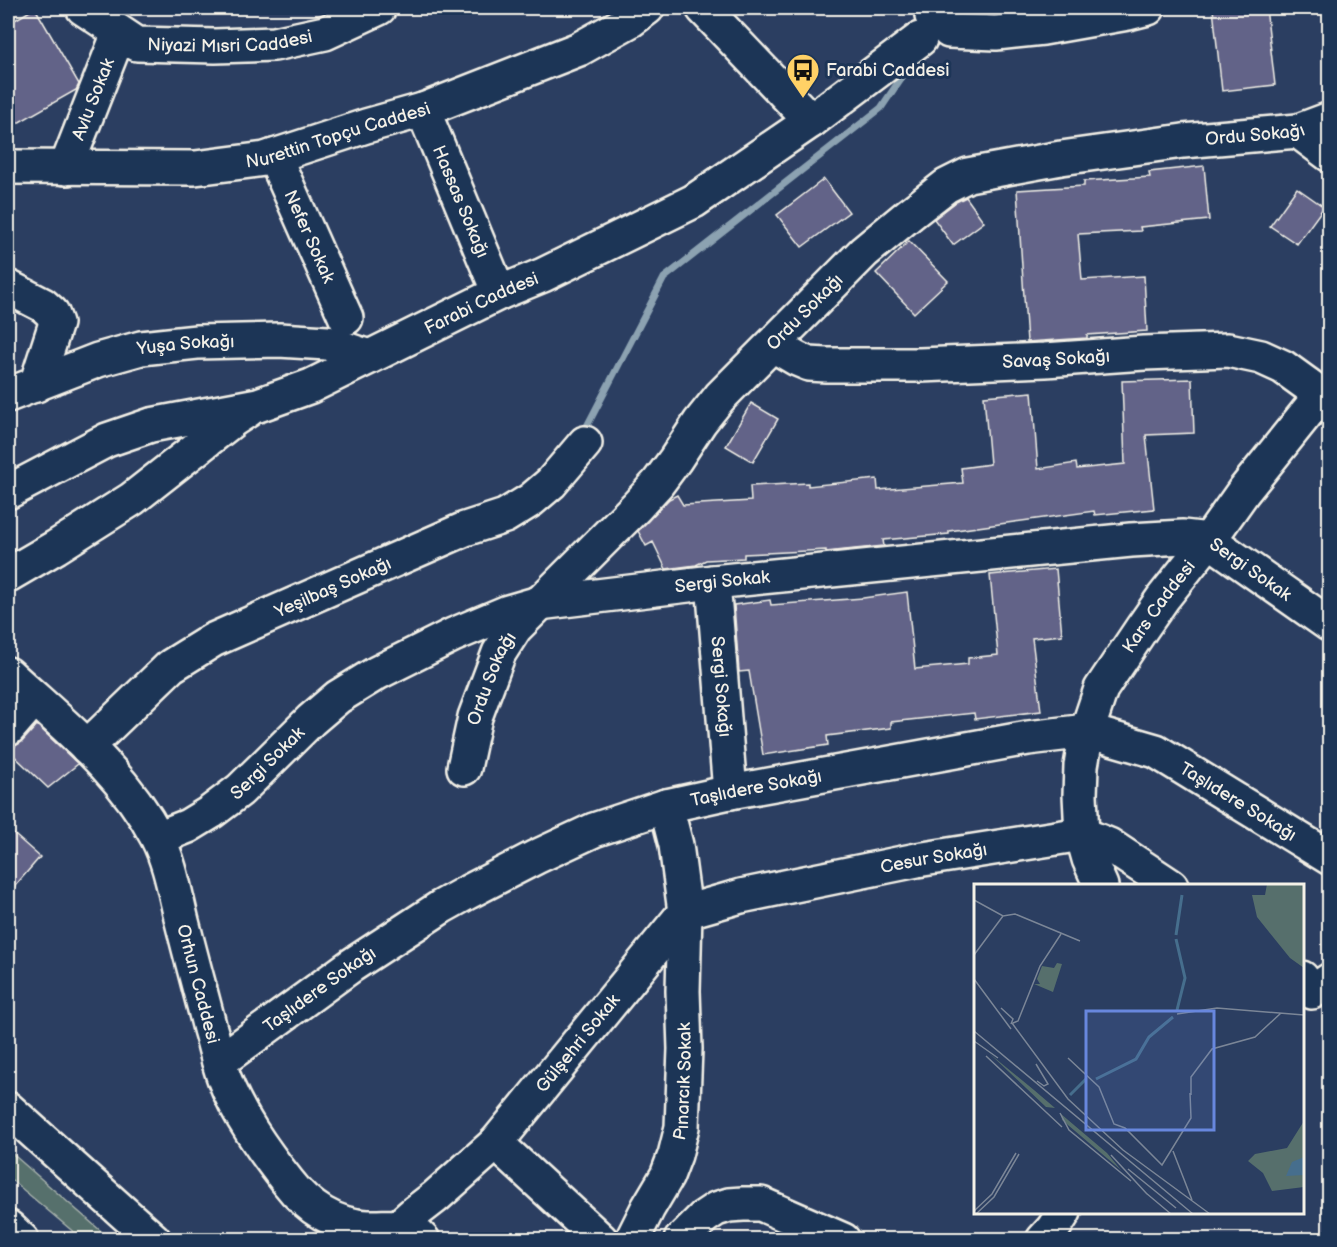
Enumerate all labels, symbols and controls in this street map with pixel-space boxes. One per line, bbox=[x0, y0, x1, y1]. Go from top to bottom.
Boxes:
street label: Niyazi Mısri Caddesi bbox=[147, 26, 314, 57]
bus stop icon: Farabi̇ Caddesi̇ bbox=[785, 52, 821, 99]
street label: Avlu Sokak bbox=[67, 55, 119, 143]
place label: Farabi̇ Caddesi̇ bbox=[826, 60, 949, 81]
street label: Nurettin Topçu Caddesi bbox=[244, 98, 433, 172]
street label: Ordu Sokağı bbox=[1204, 119, 1308, 150]
street label: Hassas Sokağı bbox=[428, 142, 494, 261]
street label: Nefer Sokak bbox=[280, 187, 340, 286]
street label: Farabi Caddesi bbox=[421, 268, 541, 339]
street label: Ordu Sokağı bbox=[762, 269, 847, 354]
street label: Yuşa Sokağı bbox=[135, 331, 235, 359]
street label: Savaş Sokağı bbox=[1002, 345, 1111, 372]
street label: Sergi Sokak bbox=[1206, 533, 1296, 605]
street label: Yeşilbaş Sokağı bbox=[270, 552, 394, 622]
street label: Kars Caddesi bbox=[1118, 556, 1199, 657]
street label: Sergi Sokak bbox=[674, 566, 771, 597]
street label: Ordu Sokağı bbox=[463, 628, 520, 727]
street label: Sergi Sokağı bbox=[707, 635, 736, 738]
street label: Sergi Sokak bbox=[226, 722, 309, 804]
street label: Taşlıdere Sokağı bbox=[1176, 758, 1300, 845]
street label: Taşlıdere Sokağı bbox=[688, 765, 823, 811]
street label: Cesur Sokağı bbox=[878, 839, 988, 878]
inset map bbox=[974, 884, 1304, 1214]
street label: Orhun Caddesi bbox=[173, 922, 224, 1046]
street label: Taşlıdere Sokağı bbox=[259, 942, 380, 1037]
street label: Gülşehri Sokak bbox=[531, 989, 624, 1097]
street label: Pınarcık Sokak bbox=[669, 1022, 696, 1142]

